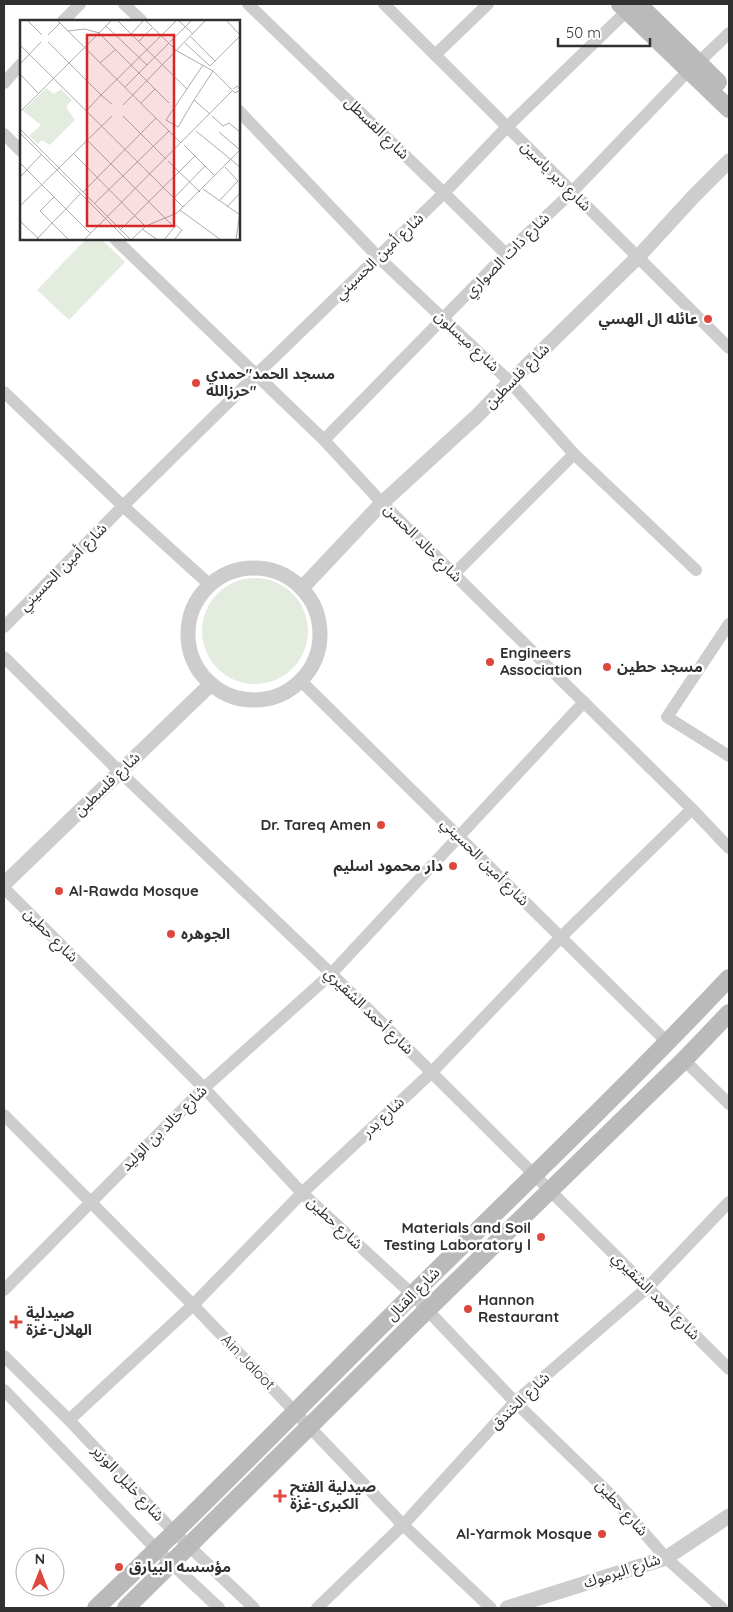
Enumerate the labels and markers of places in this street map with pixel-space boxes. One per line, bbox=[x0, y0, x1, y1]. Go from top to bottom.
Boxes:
place label: عائله ال الهسي bbox=[599, 309, 698, 330]
marker: عائله ال الهسي bbox=[702, 313, 714, 325]
place label: مسجد الحمد"حمدي حرزالله" bbox=[206, 364, 335, 400]
marker: مسجد الحمد"حمدي حرزالله" bbox=[190, 377, 202, 389]
place label: Engineers Association bbox=[500, 643, 582, 679]
marker: Engineers Association bbox=[484, 656, 496, 668]
place label: مسجد حطين bbox=[617, 657, 703, 676]
marker: مسجد حطين bbox=[601, 661, 613, 673]
place label: Dr. Tareq Amen bbox=[260, 815, 371, 834]
marker: Dr. Tareq Amen bbox=[375, 819, 387, 831]
place label: دار محمود اسليم bbox=[334, 856, 443, 877]
marker: دار محمود اسليم bbox=[447, 860, 459, 872]
place label: Al-Rawda Mosque bbox=[69, 881, 199, 900]
marker: Al-Rawda Mosque bbox=[53, 885, 65, 897]
place label: الجوهره bbox=[181, 924, 230, 943]
marker: الجوهره bbox=[165, 928, 177, 940]
place label: Materials and Soil Testing Laboratory l bbox=[384, 1218, 531, 1254]
marker: Materials and Soil Testing Laboratory l bbox=[535, 1231, 547, 1243]
place label: Hannon Restaurant bbox=[478, 1290, 559, 1326]
place label: صيدلية الهلال-غزة bbox=[26, 1303, 92, 1339]
marker: Hannon Restaurant bbox=[462, 1303, 474, 1315]
marker: صيدلية الهلال-غزة bbox=[10, 1316, 22, 1328]
place label: صيدلية الفتح الكبرى-غزة bbox=[290, 1477, 377, 1513]
marker: صيدلية الفتح الكبرى-غزة bbox=[274, 1490, 286, 1502]
place label: Al-Yarmok Mosque bbox=[456, 1524, 592, 1543]
marker: Al-Yarmok Mosque bbox=[596, 1528, 608, 1540]
place label: مؤسسه البيارق bbox=[129, 1557, 231, 1576]
marker: مؤسسه البيارق bbox=[113, 1561, 125, 1573]

